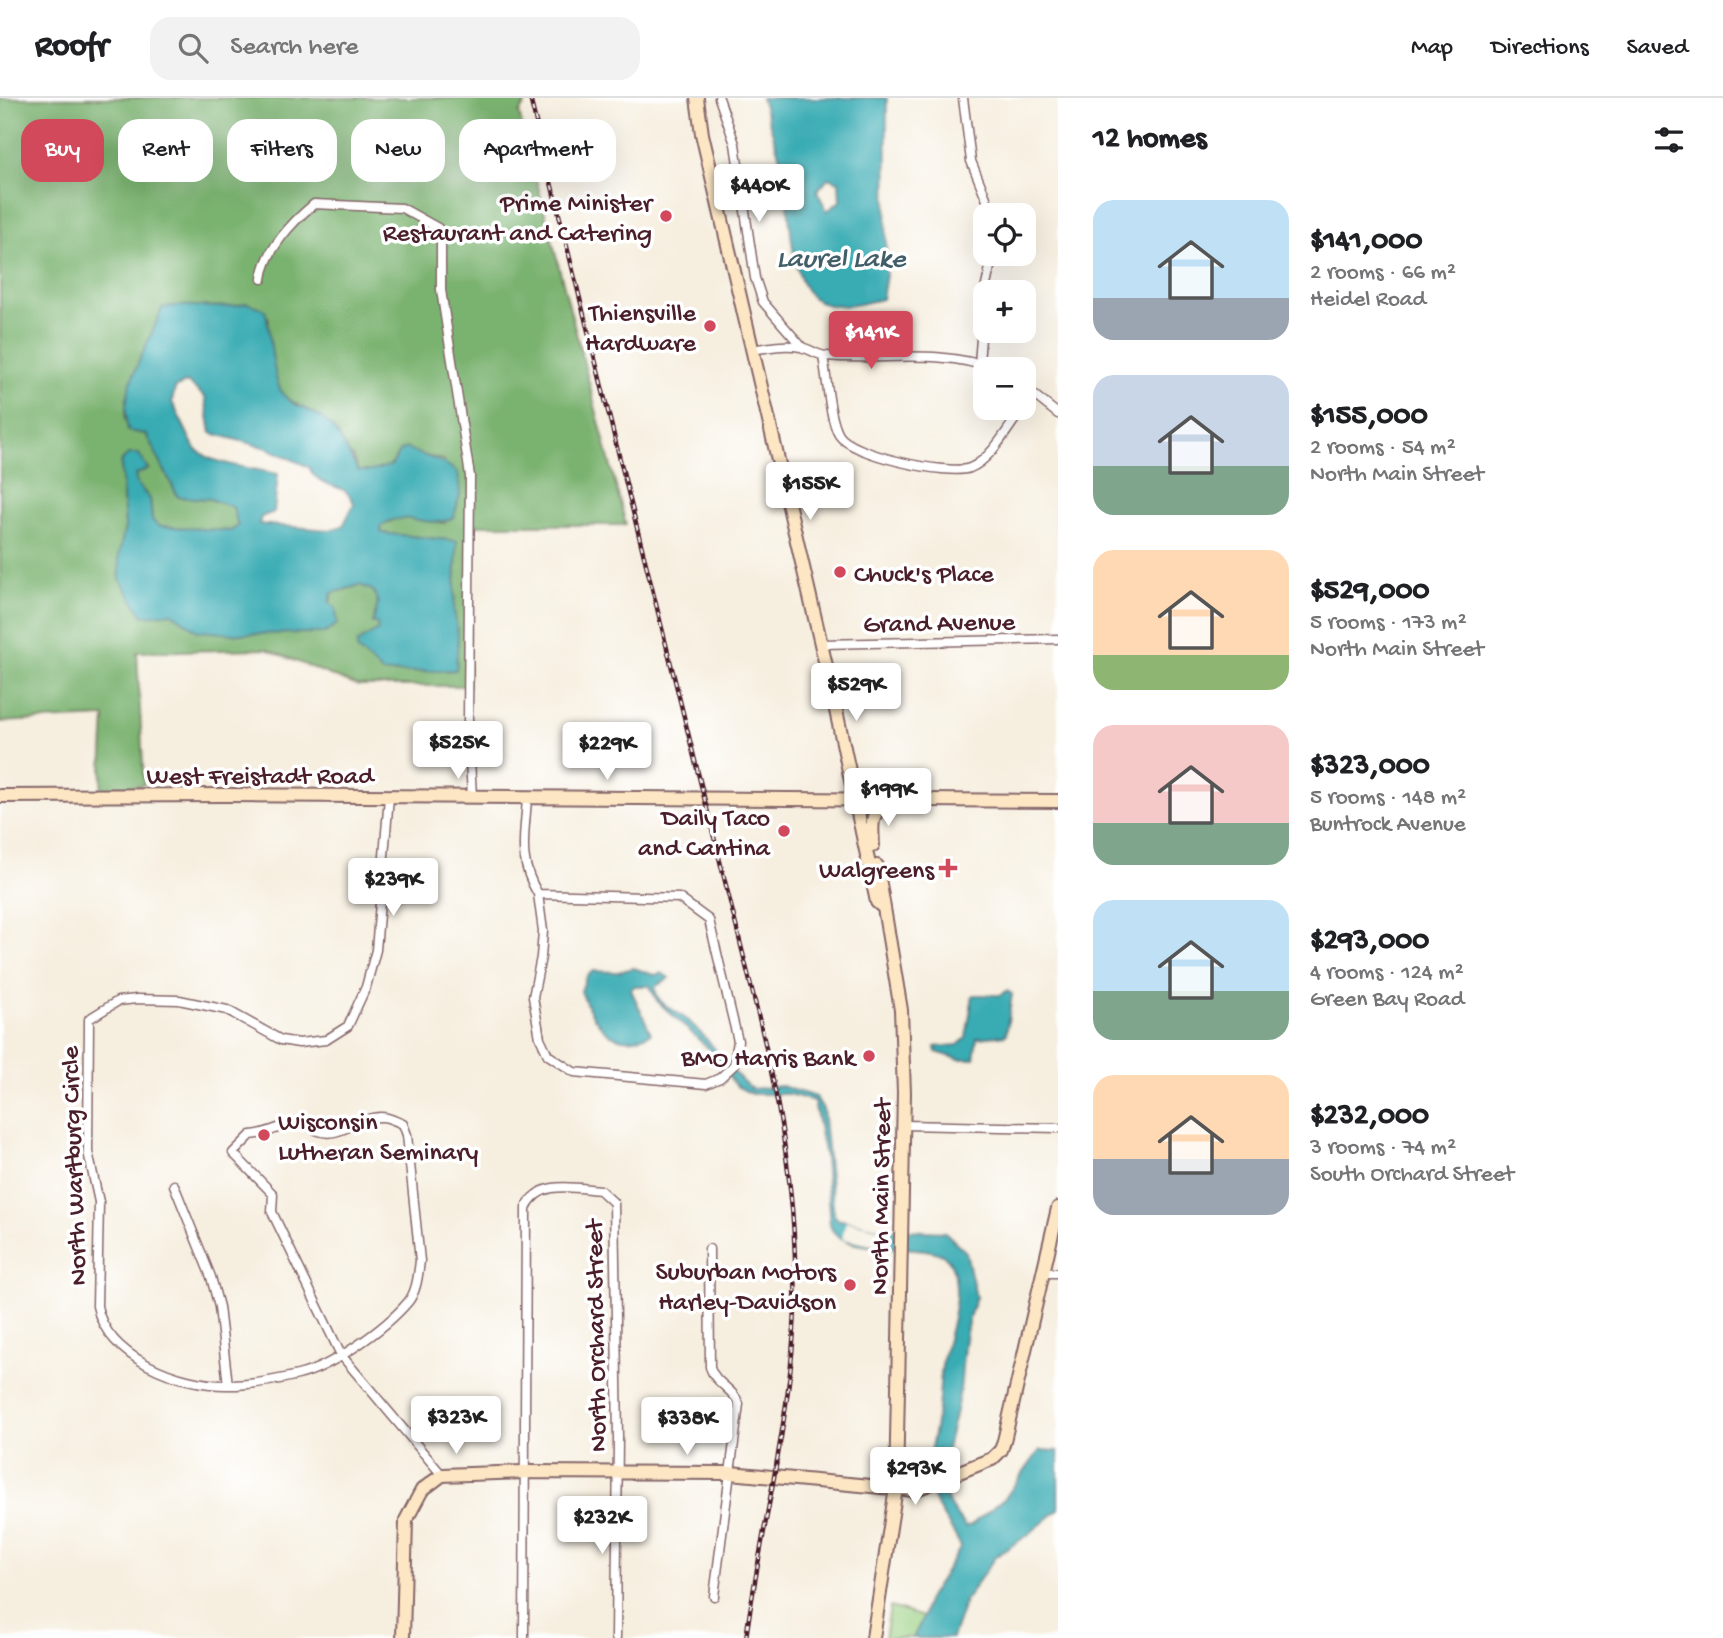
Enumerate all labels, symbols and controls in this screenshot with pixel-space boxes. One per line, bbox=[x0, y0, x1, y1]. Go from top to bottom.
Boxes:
search box bbox=[150, 17, 640, 80]
text: Roofr bbox=[35, 29, 108, 67]
icon: search bbox=[174, 29, 212, 67]
text: Search here bbox=[230, 33, 358, 64]
text: Map bbox=[1411, 34, 1453, 63]
text: Directions bbox=[1491, 34, 1589, 63]
text: Saved bbox=[1627, 34, 1688, 63]
chip: Buy bbox=[21, 119, 104, 182]
chip: Rent bbox=[118, 119, 213, 182]
chip: Filters bbox=[227, 119, 337, 182]
chip: New bbox=[351, 119, 445, 182]
chip: Apartment bbox=[459, 119, 616, 182]
icon: filters bbox=[1650, 121, 1688, 159]
text: 12 homes bbox=[1093, 123, 1206, 158]
pin: $440K bbox=[710, 164, 808, 224]
text: $440K bbox=[730, 173, 788, 200]
place label: Prime Minister Restaurant and Catering bbox=[383, 190, 655, 251]
map controls bbox=[973, 203, 1036, 420]
button: locate bbox=[973, 203, 1036, 266]
marker: Prime Minister Restaurant and Catering bbox=[658, 208, 674, 224]
text: $141,000 bbox=[1310, 225, 1422, 260]
icon: home bbox=[1149, 228, 1233, 312]
water label: Laurel Lake bbox=[777, 244, 907, 277]
text: 2 rooms · 66 m² bbox=[1310, 260, 1456, 287]
button: + bbox=[973, 280, 1036, 343]
text: Heidel Road bbox=[1310, 287, 1426, 314]
place label: Thiensville Hardware bbox=[585, 300, 697, 361]
pin: $141K bbox=[822, 312, 920, 371]
marker: Thiensville Hardware bbox=[702, 318, 718, 334]
text: $141K bbox=[845, 320, 897, 347]
button: − bbox=[973, 357, 1036, 420]
text: $155,000 bbox=[1310, 400, 1428, 435]
icon: home bbox=[1149, 403, 1233, 487]
text: 2 rooms · 54 m² bbox=[1310, 435, 1456, 462]
pin: $155K bbox=[761, 462, 859, 522]
text: North Main Street bbox=[1310, 462, 1484, 489]
text: $155K bbox=[782, 471, 838, 498]
place label: Chuck's Place bbox=[854, 561, 994, 592]
marker: Chuck's Place bbox=[832, 564, 848, 580]
text: $529,000 bbox=[1310, 575, 1430, 610]
icon: home bbox=[1149, 578, 1233, 662]
street label: Grand Avenue bbox=[863, 609, 1016, 642]
text: 5 rooms · 173 m² bbox=[1310, 610, 1467, 637]
text: North Main Street bbox=[1310, 637, 1484, 664]
pin: $529K bbox=[807, 664, 905, 723]
text: $529K bbox=[827, 672, 885, 699]
pin: $525K bbox=[409, 722, 507, 781]
pin: $229K bbox=[558, 722, 656, 782]
text: $525K bbox=[429, 730, 487, 757]
text: $229K bbox=[578, 731, 636, 758]
text: $323,000 bbox=[1310, 750, 1430, 785]
icon: home bbox=[1149, 753, 1233, 837]
street label: West Freistadt Road bbox=[147, 763, 375, 794]
pin: $199K bbox=[839, 768, 937, 828]
text: $199K bbox=[860, 777, 916, 804]
text: 5 rooms · 148 m² bbox=[1310, 785, 1466, 812]
place label: Daily Taco and Cantina bbox=[638, 805, 772, 866]
text: Buntrock Avenue bbox=[1310, 812, 1466, 839]
marker: Daily Taco and Cantina bbox=[776, 823, 792, 839]
place label: Walgreens bbox=[819, 857, 935, 888]
pin: $239K bbox=[344, 858, 442, 918]
marker: Walgreens bbox=[940, 860, 956, 876]
text: $239K bbox=[364, 867, 422, 894]
text: $293,000 bbox=[1310, 925, 1429, 960]
icon: home bbox=[1149, 928, 1233, 1012]
text: 4 rooms · 124 m² bbox=[1310, 960, 1464, 987]
text: Green Bay Road bbox=[1310, 987, 1464, 1014]
street label: North Wartburg Circle bbox=[57, 1045, 96, 1286]
place label: BMO Harris Bank bbox=[680, 1045, 857, 1076]
marker: BMO Harris Bank bbox=[861, 1048, 877, 1064]
street label: North Main Street bbox=[866, 1096, 901, 1296]
text: $232,000 bbox=[1310, 1100, 1429, 1135]
icon: home bbox=[1149, 1103, 1233, 1187]
place label: Wisconsin Lutheran Seminary bbox=[278, 1109, 478, 1170]
marker: Wisconsin Lutheran Seminary bbox=[256, 1127, 272, 1143]
text: 3 rooms · 74 m² bbox=[1310, 1135, 1456, 1162]
text: South Orchard Street bbox=[1310, 1162, 1514, 1189]
street label: North Orchard Street bbox=[581, 1217, 616, 1452]
place label: Suburban Motors Harley-Davidson bbox=[656, 1259, 837, 1320]
marker: Suburban Motors Harley-Davidson bbox=[842, 1277, 858, 1293]
pin: $323K bbox=[407, 1396, 505, 1456]
pin: $338K bbox=[638, 1398, 736, 1457]
text: $323K bbox=[427, 1405, 485, 1432]
text: $338K bbox=[657, 1406, 717, 1433]
pin: $293K bbox=[866, 1448, 964, 1507]
text: $293K bbox=[886, 1456, 944, 1483]
pin: $232K bbox=[553, 1496, 651, 1556]
text: $232K bbox=[573, 1505, 631, 1532]

